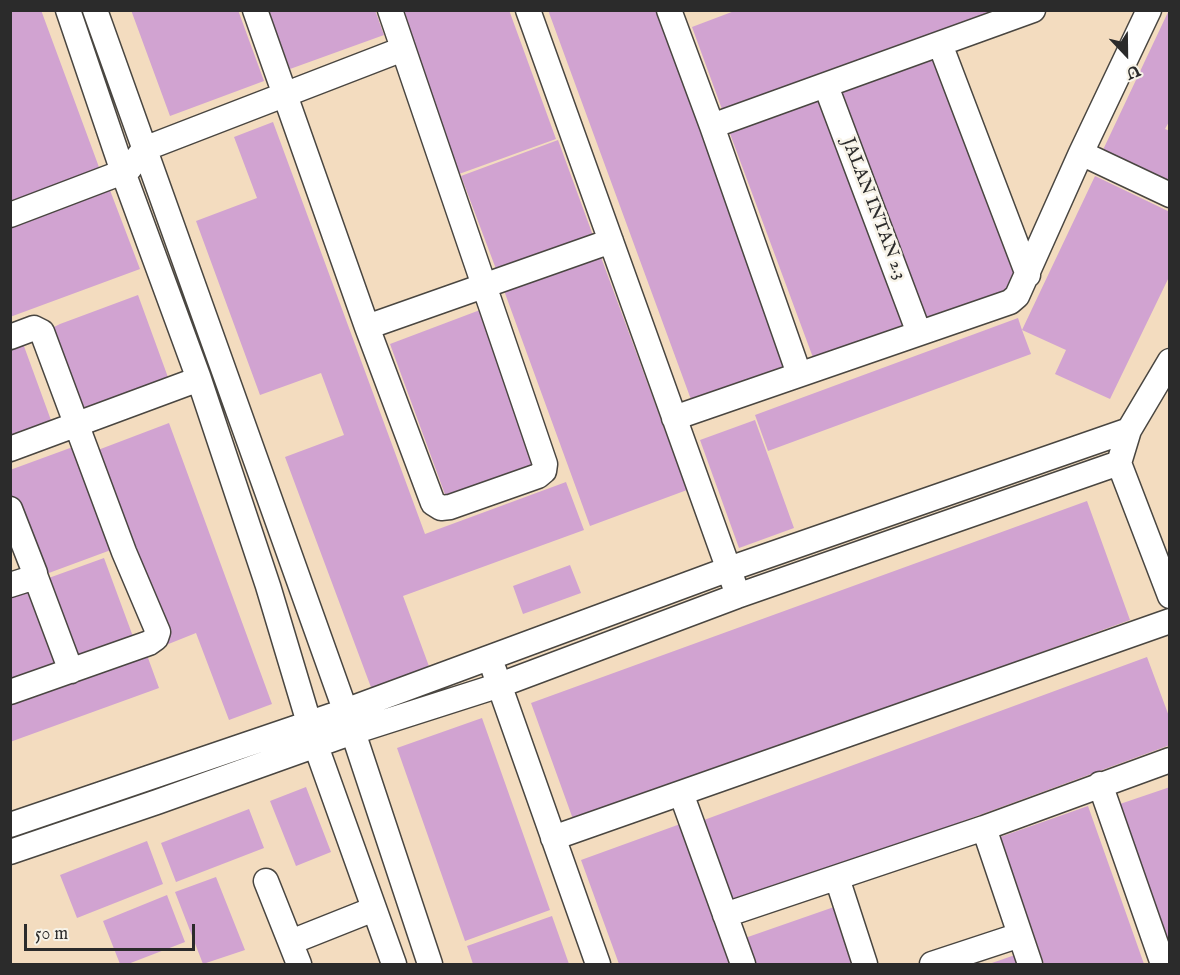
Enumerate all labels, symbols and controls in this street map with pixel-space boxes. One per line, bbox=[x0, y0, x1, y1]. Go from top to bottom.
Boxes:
north arrow bbox=[1096, 24, 1156, 84]
text: U bbox=[1123, 59, 1143, 82]
street label: JALAN INTAN 2.3 bbox=[836, 135, 910, 283]
scale bar bbox=[27, 912, 198, 950]
text: 50 m bbox=[35, 923, 68, 946]

